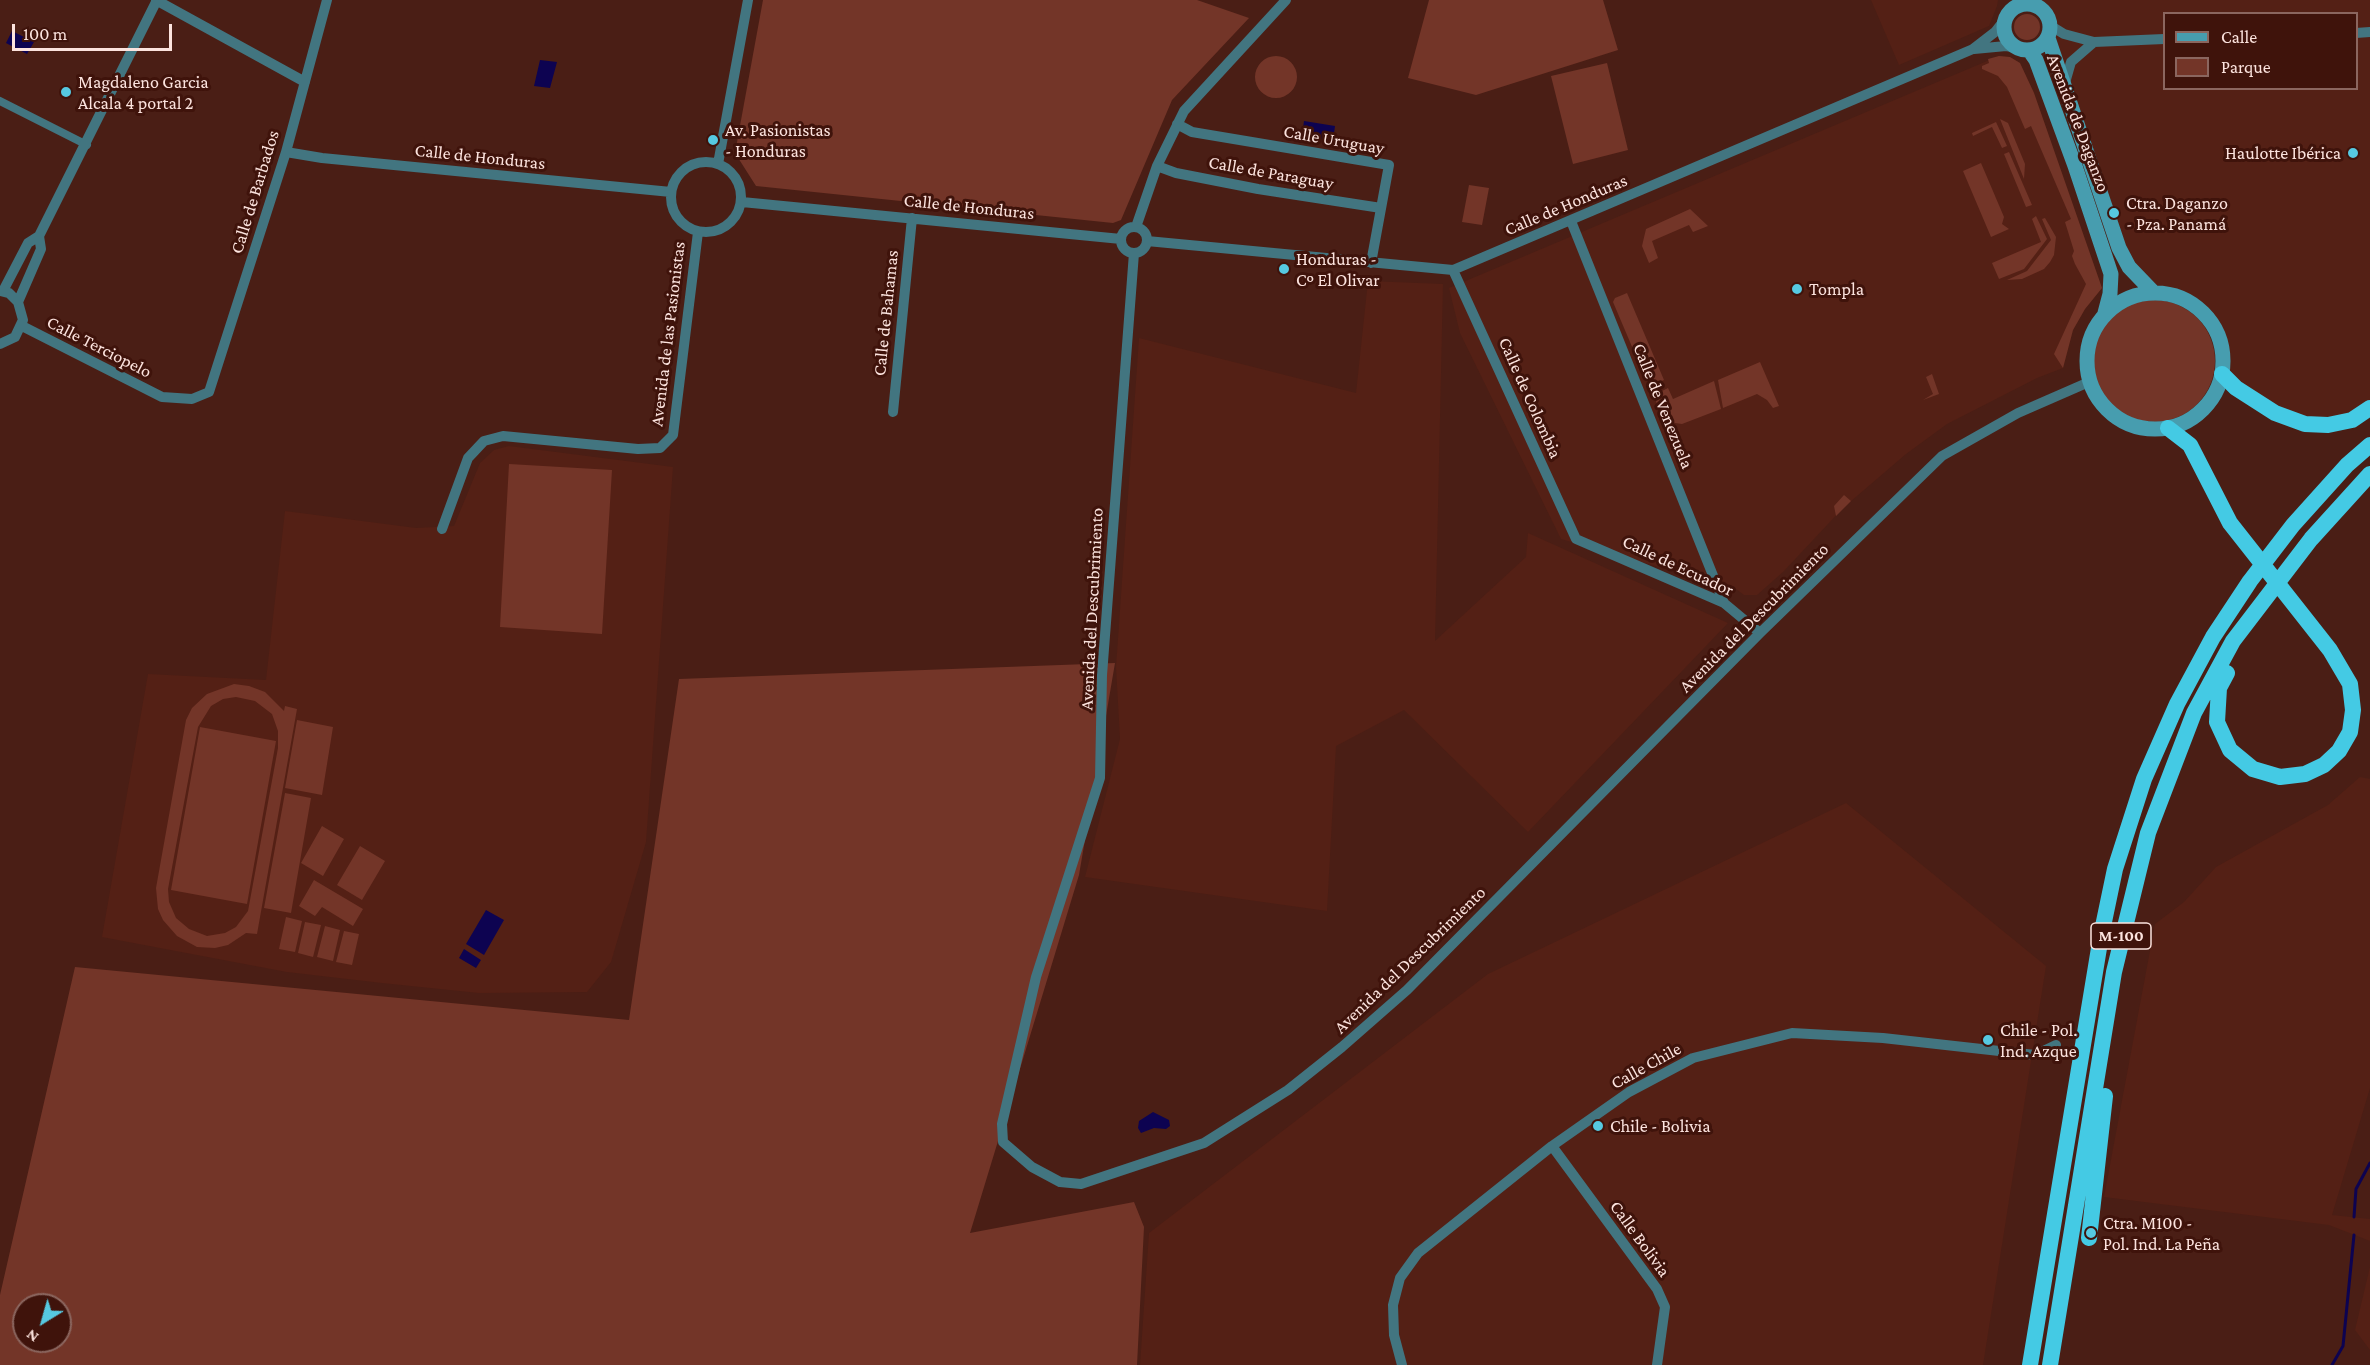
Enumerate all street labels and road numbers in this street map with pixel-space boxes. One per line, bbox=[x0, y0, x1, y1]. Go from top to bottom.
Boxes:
street label: Avenida de Daganzo bbox=[2042, 51, 2114, 195]
street label: Calle Uruguay bbox=[1282, 121, 1386, 159]
street label: Calle de Barbados bbox=[226, 128, 284, 256]
street label: Calle de Honduras bbox=[414, 139, 546, 175]
street label: Calle de Paraguay bbox=[1207, 151, 1335, 195]
street label: Calle de Honduras bbox=[1501, 169, 1631, 241]
street label: Calle de Honduras bbox=[903, 189, 1035, 225]
street label: Avenida de las Pasionistas bbox=[646, 240, 690, 428]
street label: Calle de Bahamas bbox=[869, 249, 903, 377]
street label: Calle Terciopelo bbox=[43, 311, 155, 383]
street label: Calle de Colombia bbox=[1494, 334, 1566, 462]
street label: Calle de Venezuela bbox=[1628, 340, 1698, 472]
street label: Avenida del Descubrimiento bbox=[1076, 507, 1108, 711]
street label: Calle de Ecuador bbox=[1619, 531, 1737, 601]
street label: Avenida del Descubrimiento bbox=[1675, 539, 1833, 697]
street label: Avenida del Descubrimiento bbox=[1330, 882, 1490, 1038]
road number: M-100 bbox=[2091, 923, 2151, 949]
street label: Calle Chile bbox=[1607, 1038, 1685, 1094]
street label: Calle Bolivia bbox=[1605, 1197, 1675, 1281]

